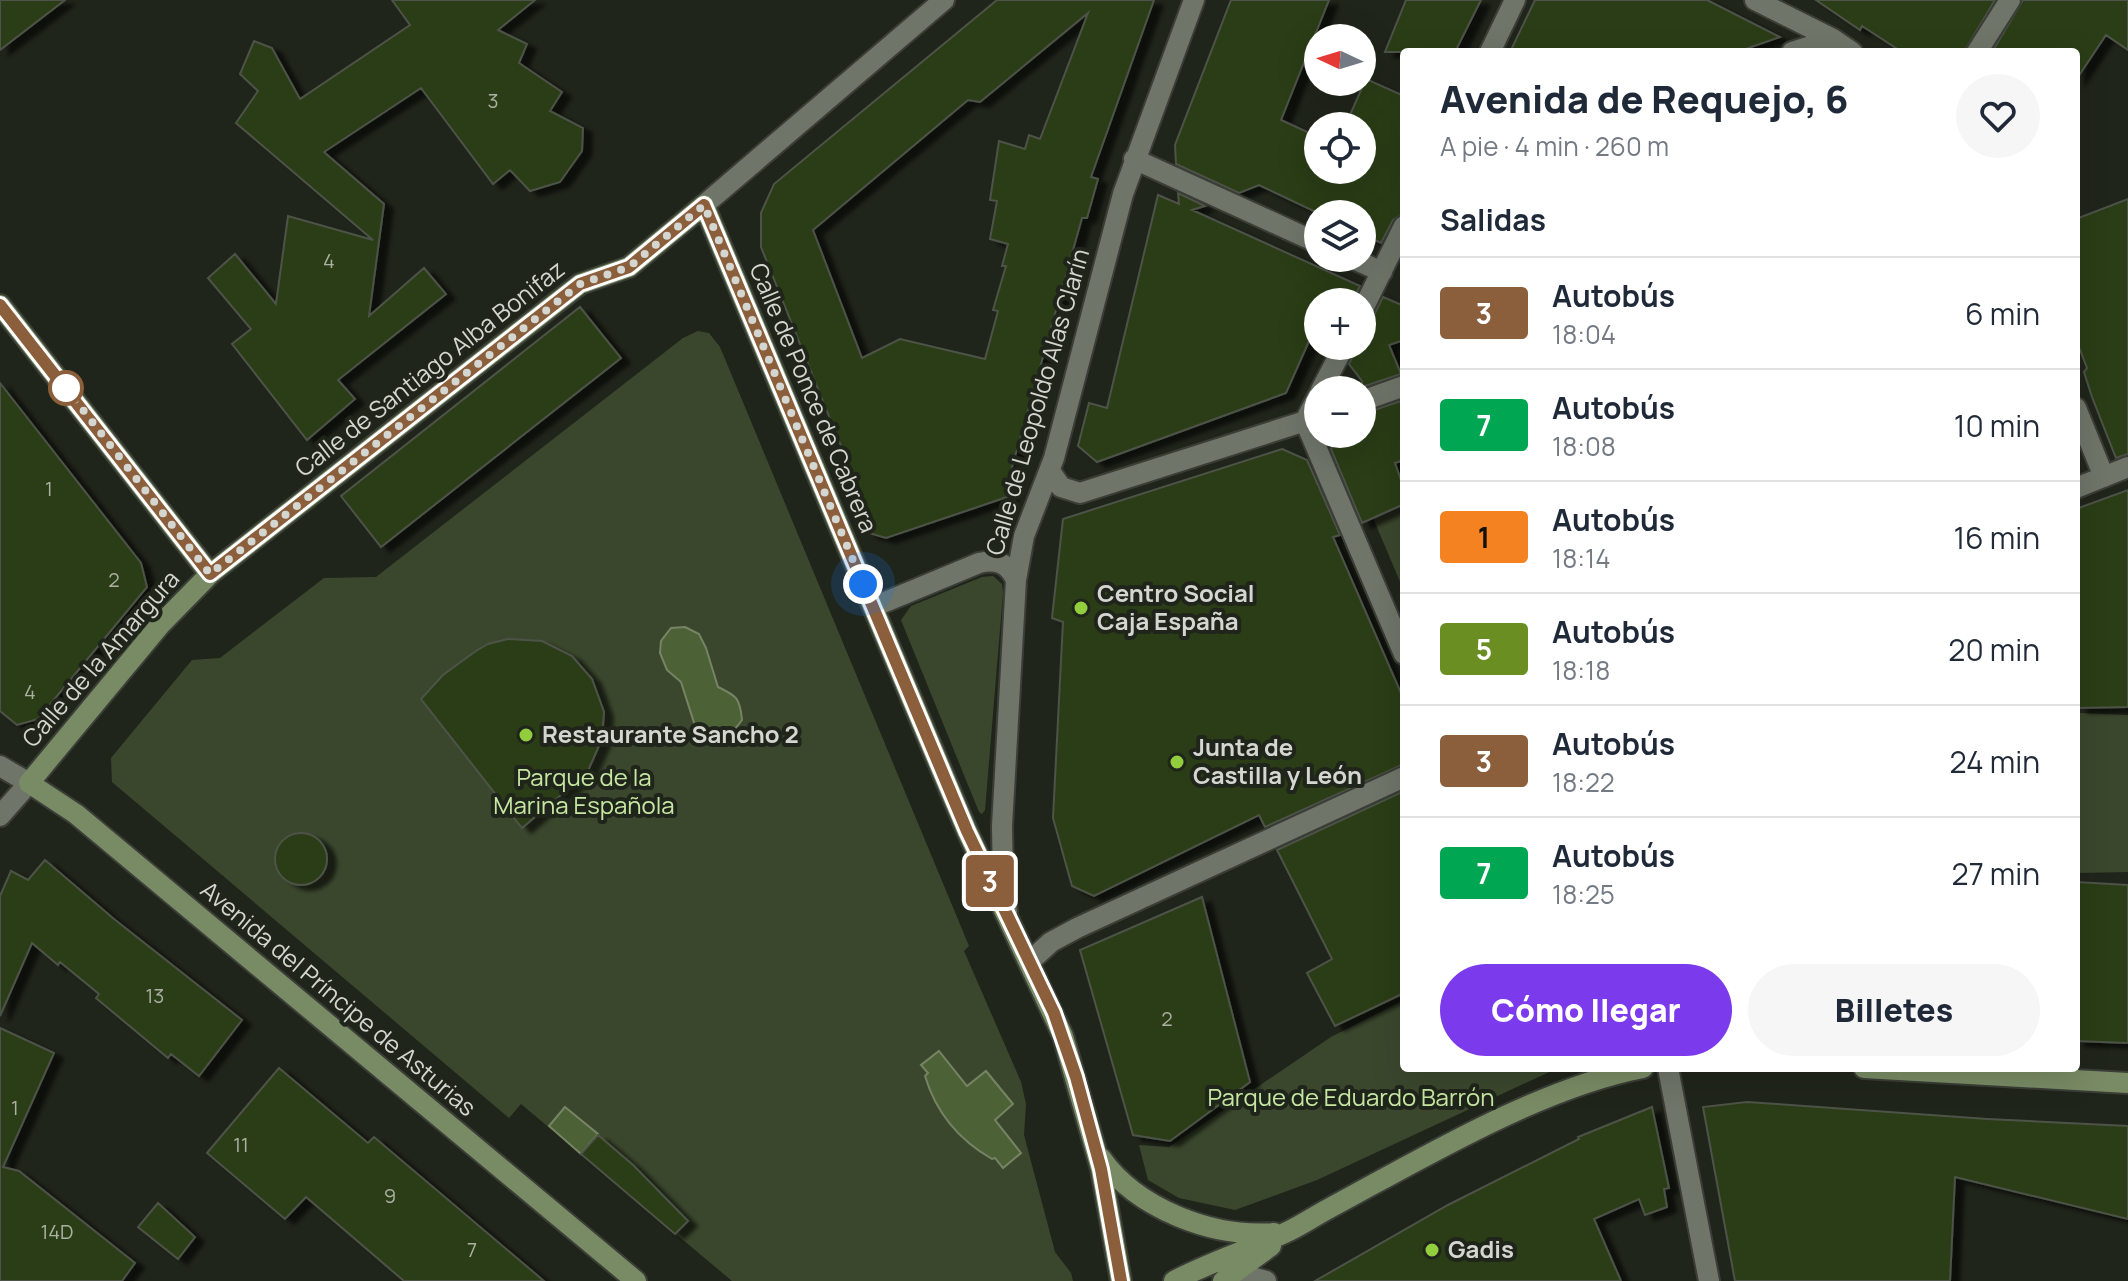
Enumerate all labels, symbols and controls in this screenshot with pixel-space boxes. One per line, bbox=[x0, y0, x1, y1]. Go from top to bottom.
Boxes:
north arrow bbox=[1304, 24, 1376, 96]
map controls bbox=[1304, 24, 1376, 448]
text: Avenida de Requejo, 6 bbox=[1440, 72, 1849, 124]
button: heart bbox=[1956, 74, 2040, 158]
house number: 3 bbox=[487, 87, 499, 114]
button: locate bbox=[1304, 112, 1376, 184]
text: A pie · 4 min · 260 m bbox=[1440, 128, 1669, 164]
text: Salidas bbox=[1440, 199, 1546, 240]
button: layers bbox=[1304, 200, 1376, 272]
street label: Calle de Leopoldo Alas Clarín bbox=[977, 244, 1096, 559]
house number: 4 bbox=[323, 247, 335, 274]
street label: Calle de Santiago Alba Bonifaz bbox=[287, 252, 571, 484]
street label: Calle de Ponce de Cabrera bbox=[743, 258, 886, 537]
text: Autobús bbox=[1552, 275, 1675, 316]
button: + bbox=[1304, 288, 1376, 360]
text: 6 min bbox=[1965, 293, 2040, 334]
text: 3 bbox=[1476, 294, 1492, 332]
text: 18:04 bbox=[1552, 316, 1616, 352]
unlabelled marker bbox=[49, 371, 83, 405]
button: − bbox=[1304, 376, 1376, 448]
text: Autobús bbox=[1552, 387, 1675, 428]
text: 10 min bbox=[1954, 405, 2040, 446]
text: 7 bbox=[1477, 406, 1491, 444]
text: 18:08 bbox=[1552, 428, 1616, 464]
house number: 1 bbox=[45, 475, 53, 502]
text: Autobús bbox=[1552, 499, 1675, 540]
text: 16 min bbox=[1953, 517, 2040, 558]
text: 1 bbox=[1478, 518, 1490, 556]
text: 18:14 bbox=[1552, 540, 1610, 576]
street label: Calle de la Amargura bbox=[14, 563, 186, 754]
your location bbox=[843, 564, 883, 604]
house number: 2 bbox=[108, 566, 120, 593]
place label: Centro Social Caja España bbox=[1097, 576, 1255, 637]
marker: Centro Social Caja España bbox=[1072, 599, 1090, 617]
text: Autobús bbox=[1552, 611, 1675, 652]
text: 20 min bbox=[1948, 629, 2040, 670]
text: 5 bbox=[1476, 630, 1492, 668]
text: 18:18 bbox=[1552, 652, 1610, 688]
house number: 4 bbox=[24, 678, 36, 705]
place label: Restaurante Sancho 2 bbox=[542, 717, 799, 750]
text: Autobús bbox=[1552, 723, 1675, 764]
marker: Restaurante Sancho 2 bbox=[517, 726, 535, 744]
place label: Junta de Castilla y León bbox=[1193, 730, 1362, 791]
text: 24 min bbox=[1950, 741, 2040, 782]
text: 3 bbox=[1476, 742, 1492, 780]
marker: Junta de Castilla y León bbox=[1168, 753, 1186, 771]
park label: Parque de la Marina Española bbox=[493, 760, 675, 821]
text: 18:22 bbox=[1552, 764, 1615, 800]
text: Autobús bbox=[1552, 835, 1675, 876]
text: 27 min bbox=[1952, 853, 2040, 894]
text: 7 bbox=[1477, 854, 1491, 892]
line badge: 3 bbox=[964, 855, 1016, 907]
text: 3 bbox=[982, 862, 998, 900]
street label: Avenida del Príncipe de Asturias bbox=[194, 873, 484, 1123]
text: 18:25 bbox=[1552, 876, 1615, 912]
button: Cómo llegar bbox=[1440, 964, 1732, 1056]
button: Billetes bbox=[1748, 964, 2040, 1056]
house number: 13 bbox=[146, 982, 164, 1009]
house number: 2 bbox=[1161, 1005, 1173, 1032]
park label: Parque de Eduardo Barrón bbox=[1208, 1080, 1494, 1113]
house number: 1 bbox=[11, 1094, 19, 1121]
house number: 11 bbox=[233, 1131, 249, 1158]
house number: 9 bbox=[384, 1182, 396, 1209]
house number: 14D bbox=[40, 1218, 74, 1245]
place label: Gadis bbox=[1448, 1232, 1514, 1265]
house number: 7 bbox=[467, 1236, 477, 1263]
marker: Gadis bbox=[1423, 1241, 1441, 1259]

